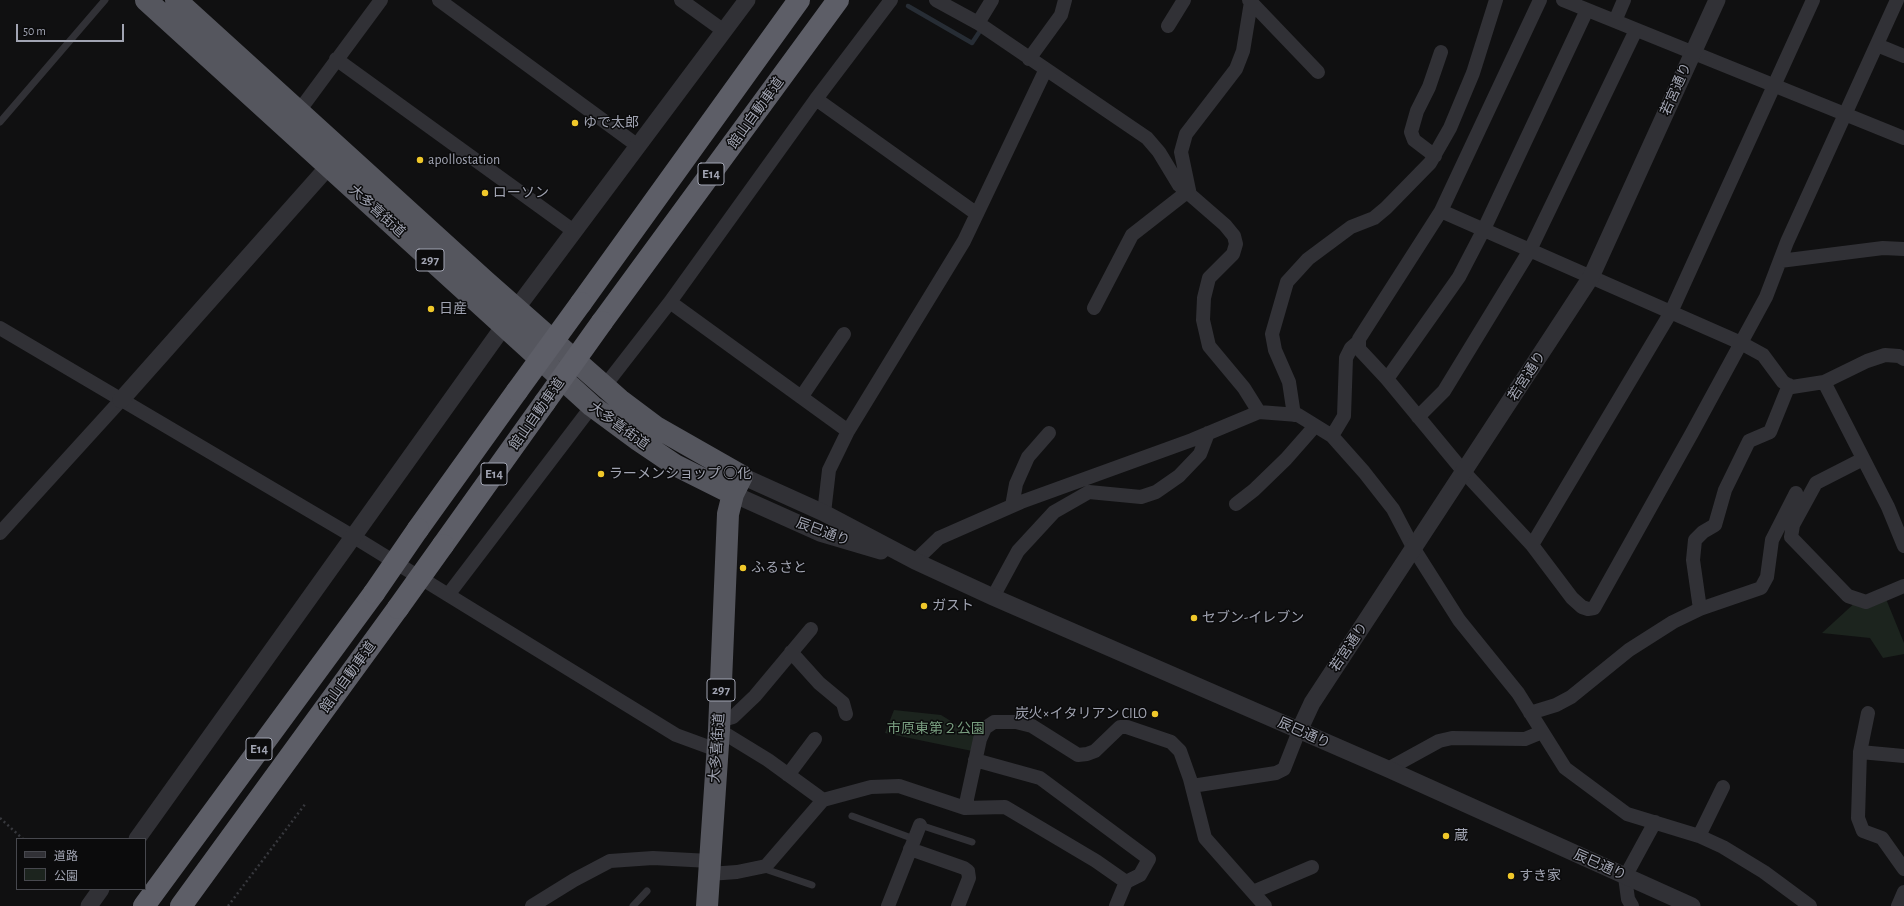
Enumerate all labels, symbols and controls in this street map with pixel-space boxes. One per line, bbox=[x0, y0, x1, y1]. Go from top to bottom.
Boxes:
scale bar bbox=[18, 16, 126, 42]
text: 50 m bbox=[23, 25, 46, 37]
street label: 若宮通り bbox=[1657, 60, 1695, 118]
street label: 館山自動車道 bbox=[725, 74, 787, 152]
place label: ゆで太郎 bbox=[583, 115, 639, 131]
marker: ゆで太郎 bbox=[570, 118, 580, 128]
place label: apollostation bbox=[428, 152, 500, 168]
marker: apollostation bbox=[415, 155, 425, 165]
road number: E14 bbox=[698, 163, 724, 185]
street label: 大多喜街道 bbox=[345, 181, 409, 241]
place label: ローソン bbox=[493, 185, 549, 201]
marker: ローソン bbox=[480, 188, 490, 198]
road number: 297 bbox=[416, 249, 444, 271]
place label: 日産 bbox=[439, 301, 467, 317]
marker: 日産 bbox=[426, 304, 436, 314]
street label: 若宮通り bbox=[1505, 348, 1549, 404]
street label: 館山自動車道 bbox=[506, 375, 568, 453]
street label: 大多喜街道 bbox=[586, 399, 652, 453]
road number: E14 bbox=[481, 463, 507, 485]
place label: ラーメンショップ ◯化 bbox=[609, 466, 751, 482]
marker: ラーメンショップ ◯化 bbox=[596, 469, 606, 479]
street label: 辰巳通り bbox=[794, 515, 852, 549]
place label: ふるさと bbox=[751, 560, 807, 576]
marker: ふるさと bbox=[738, 563, 748, 573]
place label: ガスト bbox=[932, 598, 974, 614]
marker: ガスト bbox=[919, 601, 929, 611]
place label: セブン-イレブン bbox=[1202, 610, 1304, 626]
marker: セブン-イレブン bbox=[1189, 613, 1199, 623]
street label: 若宮通り bbox=[1326, 619, 1372, 675]
street label: 館山自動車道 bbox=[317, 638, 379, 716]
road number: 297 bbox=[707, 679, 735, 701]
place label: 炭火×イタリアン CILO bbox=[1015, 706, 1147, 722]
marker: 炭火×イタリアン CILO bbox=[1150, 709, 1160, 719]
street label: 大多喜街道 bbox=[706, 712, 728, 784]
street label: 辰巳通り bbox=[1275, 714, 1333, 752]
park label: 市原東第２公園 bbox=[887, 721, 985, 737]
road number: E14 bbox=[246, 738, 272, 760]
place label: 蔵 bbox=[1454, 828, 1468, 844]
marker: 蔵 bbox=[1441, 831, 1451, 841]
legend bbox=[16, 838, 146, 890]
street label: 辰巳通り bbox=[1571, 846, 1629, 884]
text: 道路 bbox=[54, 850, 78, 862]
place label: すき家 bbox=[1519, 868, 1561, 884]
text: 公園 bbox=[54, 870, 78, 882]
marker: すき家 bbox=[1506, 871, 1516, 881]

